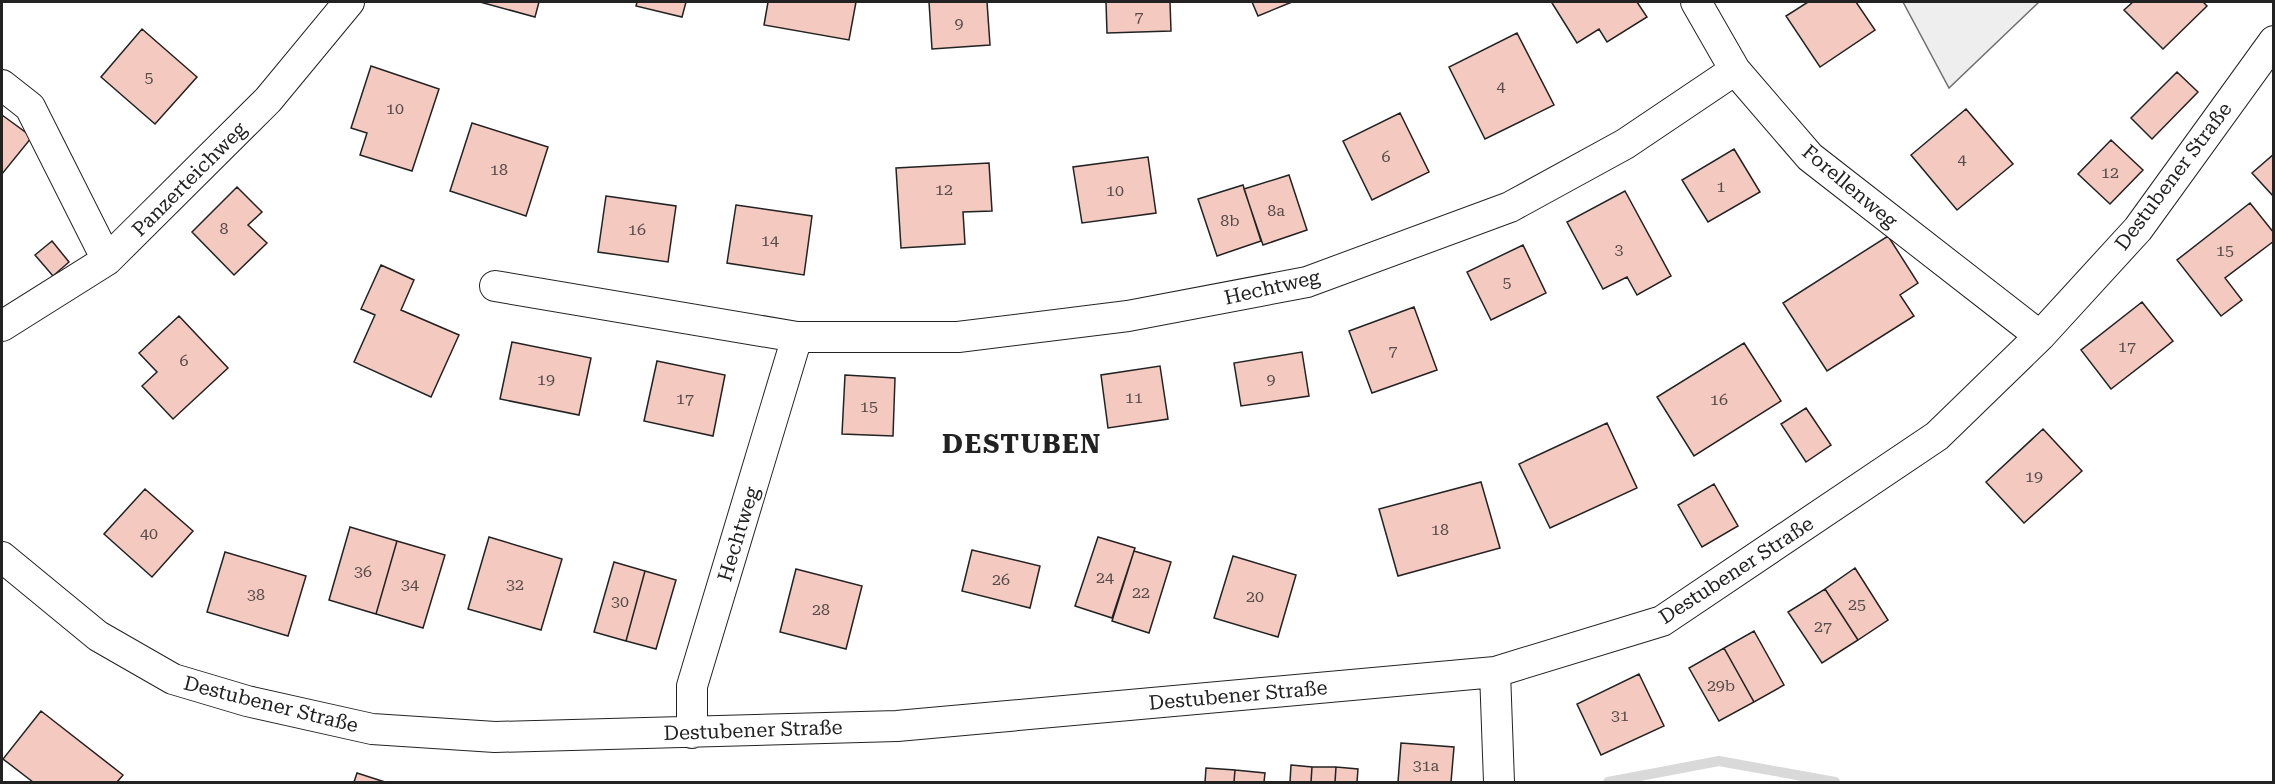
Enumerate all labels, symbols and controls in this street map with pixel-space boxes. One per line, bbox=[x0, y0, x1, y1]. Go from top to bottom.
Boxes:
house number: 7 bbox=[1135, 7, 1144, 26]
house number: 9 bbox=[955, 14, 964, 33]
house number: 5 bbox=[145, 68, 154, 87]
house number: 4 bbox=[1497, 77, 1506, 96]
street label: Destubener Straße bbox=[2110, 97, 2237, 255]
house number: 10 bbox=[386, 99, 404, 118]
street label: Panzerteichweg bbox=[127, 116, 252, 241]
street label: Forellenweg bbox=[1798, 139, 1903, 233]
house number: 6 bbox=[1382, 147, 1391, 166]
house number: 4 bbox=[1958, 150, 1967, 169]
house number: 18 bbox=[490, 160, 508, 179]
house number: 12 bbox=[2101, 163, 2119, 182]
house number: 1 bbox=[1717, 177, 1726, 196]
house number: 12 bbox=[935, 180, 953, 199]
house number: 10 bbox=[1106, 181, 1124, 200]
house number: 8a bbox=[1267, 201, 1285, 220]
house number: 8b bbox=[1220, 211, 1240, 230]
house number: 8 bbox=[220, 219, 229, 238]
house number: 16 bbox=[628, 220, 646, 239]
house number: 14 bbox=[761, 231, 779, 250]
house number: 3 bbox=[1615, 240, 1624, 259]
house number: 15 bbox=[2216, 241, 2234, 260]
street label: Hechtweg bbox=[1222, 264, 1323, 310]
house number: 5 bbox=[1503, 273, 1512, 292]
house number: 17 bbox=[2118, 337, 2136, 356]
house number: 7 bbox=[1389, 341, 1398, 360]
house number: 6 bbox=[180, 351, 189, 370]
house number: 19 bbox=[537, 370, 555, 389]
house number: 9 bbox=[1267, 370, 1276, 389]
house number: 11 bbox=[1125, 388, 1143, 407]
house number: 17 bbox=[676, 389, 694, 408]
house number: 16 bbox=[1710, 390, 1728, 409]
house number: 15 bbox=[860, 397, 878, 416]
district label: DESTUBEN bbox=[942, 429, 1102, 459]
house number: 19 bbox=[2025, 467, 2043, 486]
street label: Hechtweg bbox=[712, 483, 764, 584]
street label: Destubener Straße bbox=[1654, 511, 1818, 629]
house number: 18 bbox=[1431, 520, 1449, 539]
house number: 40 bbox=[140, 524, 158, 543]
house number: 36 bbox=[354, 562, 372, 581]
house number: 24 bbox=[1096, 568, 1114, 587]
house number: 26 bbox=[992, 570, 1010, 589]
house number: 34 bbox=[401, 575, 419, 594]
house number: 32 bbox=[506, 575, 524, 594]
house number: 22 bbox=[1132, 583, 1150, 602]
house number: 38 bbox=[247, 585, 265, 604]
house number: 20 bbox=[1246, 587, 1264, 606]
house number: 30 bbox=[611, 592, 629, 611]
house number: 25 bbox=[1848, 595, 1866, 614]
house number: 28 bbox=[812, 600, 830, 619]
house number: 27 bbox=[1814, 617, 1832, 636]
street label: Destubener Straße bbox=[181, 671, 361, 737]
street label: Destubener Straße bbox=[1148, 675, 1328, 715]
house number: 29b bbox=[1707, 676, 1735, 695]
house number: 31 bbox=[1611, 706, 1629, 725]
street label: Destubener Straße bbox=[663, 715, 843, 745]
house number: 31a bbox=[1413, 756, 1440, 775]

